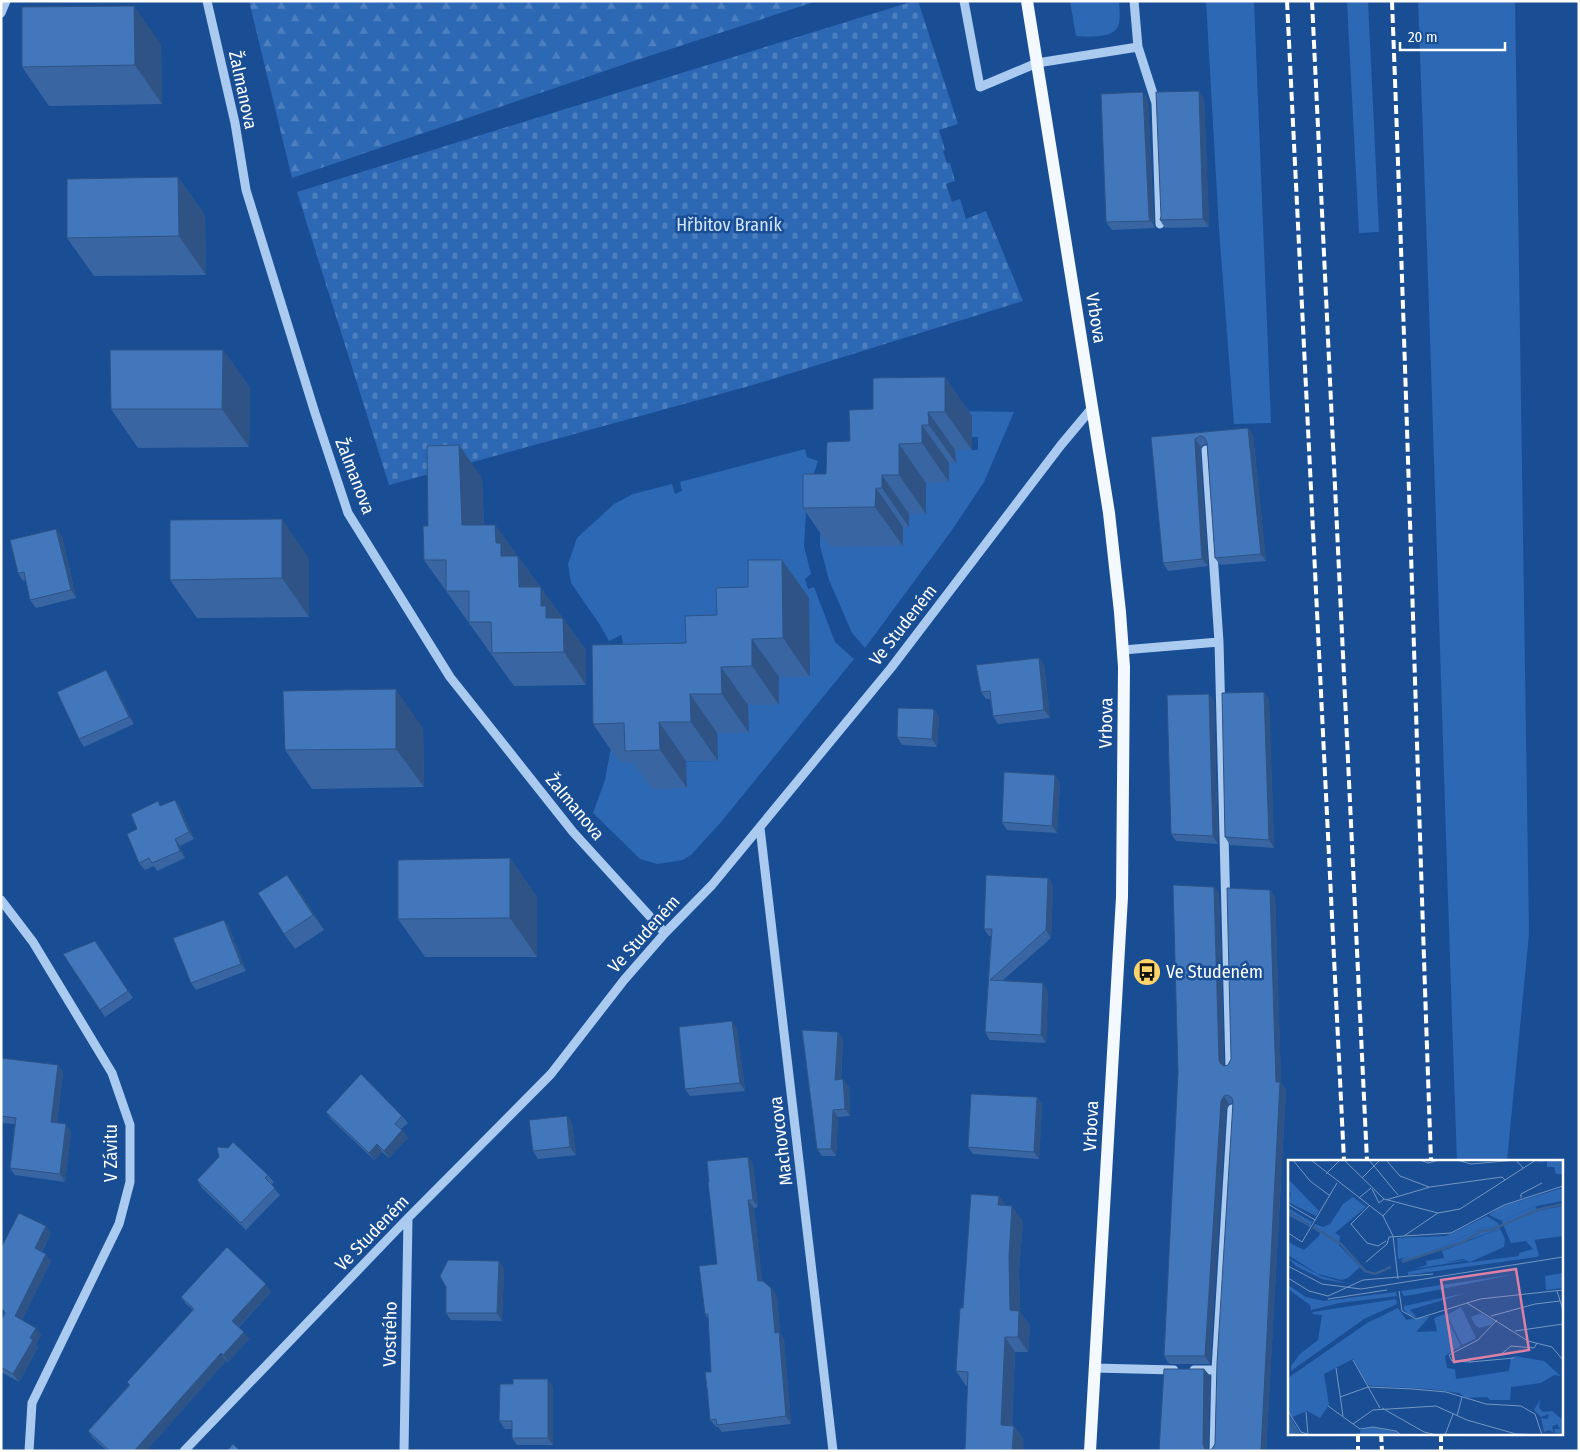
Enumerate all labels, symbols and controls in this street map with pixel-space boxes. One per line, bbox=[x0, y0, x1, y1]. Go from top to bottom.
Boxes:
scale bar bbox=[1400, 20, 1505, 52]
text: 20 m bbox=[1408, 28, 1438, 46]
street label: Žalmanova bbox=[224, 49, 262, 131]
park label: Hřbitov Braník bbox=[676, 214, 782, 236]
street label: Vrbova bbox=[1081, 291, 1111, 345]
street label: Žalmanova bbox=[330, 435, 380, 517]
street label: Ve Studeném bbox=[865, 580, 941, 670]
street label: Vrbova bbox=[1095, 697, 1117, 749]
street label: Žalmanova bbox=[541, 769, 609, 845]
street label: Ve Studeném bbox=[603, 891, 685, 977]
bus stop icon: Ve Studeném bbox=[1132, 957, 1162, 987]
place label: Ve Studeném bbox=[1166, 961, 1263, 983]
street label: Machovcova bbox=[765, 1095, 797, 1187]
street label: Vrbova bbox=[1079, 1100, 1103, 1152]
street label: V Závitu bbox=[100, 1124, 122, 1182]
inset map bbox=[1288, 1160, 1562, 1434]
street label: Ve Studeném bbox=[330, 1191, 414, 1275]
street label: Vostrého bbox=[378, 1301, 402, 1367]

